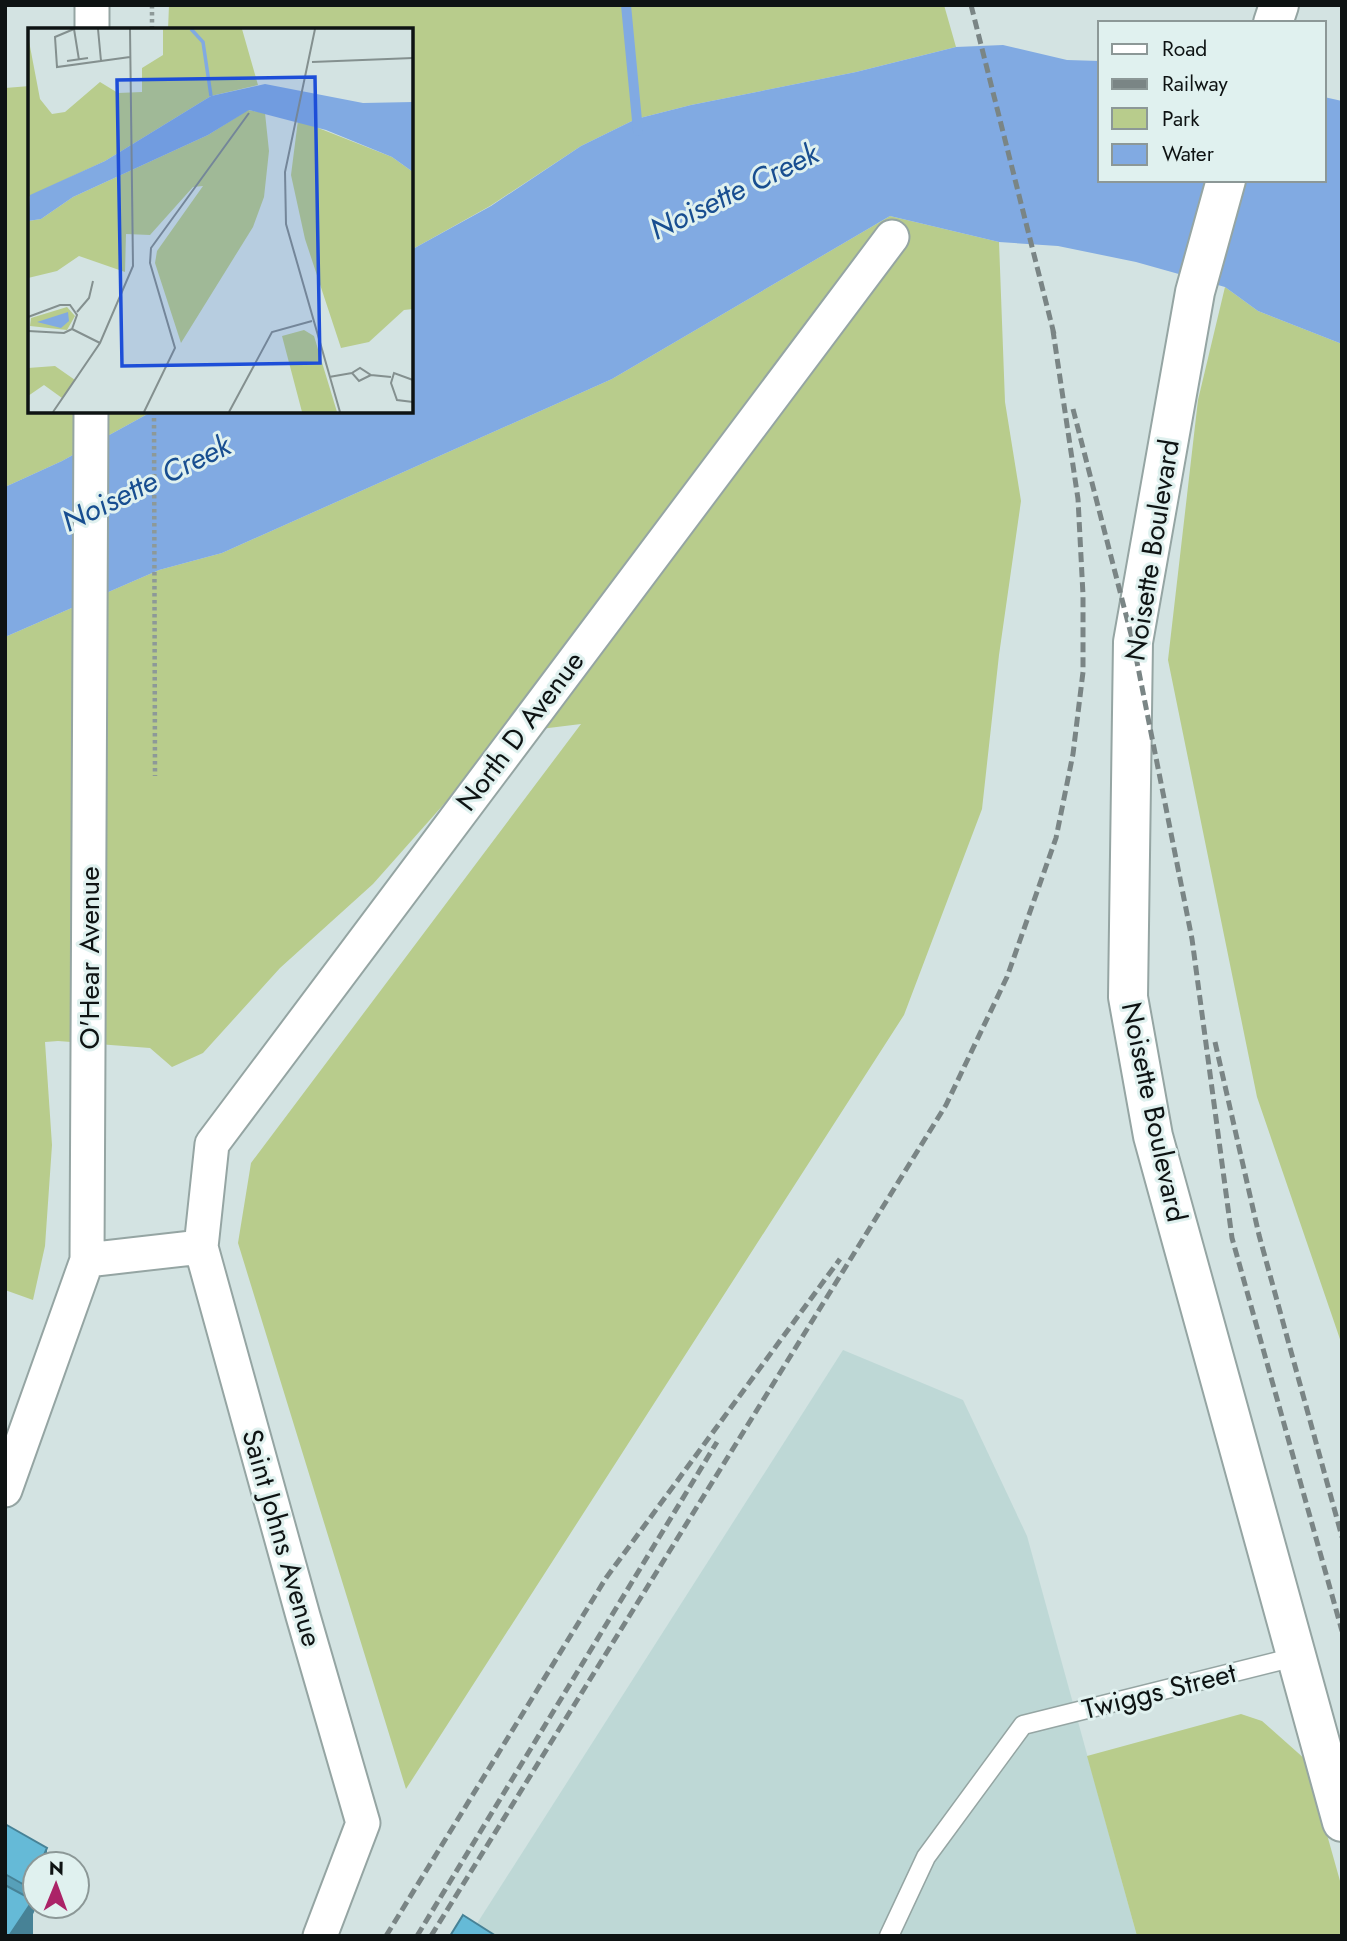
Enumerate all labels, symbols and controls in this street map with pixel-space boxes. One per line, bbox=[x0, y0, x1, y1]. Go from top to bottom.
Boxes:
legend bbox=[1098, 21, 1326, 182]
inset map bbox=[28, 28, 413, 413]
text: Road bbox=[1162, 34, 1207, 64]
text: Railway bbox=[1162, 69, 1228, 99]
text: Park bbox=[1162, 104, 1200, 134]
water label: Noisette Creek bbox=[642, 131, 827, 250]
text: Water bbox=[1162, 139, 1215, 169]
water label: Noisette Creek bbox=[54, 423, 239, 542]
street label: Noisette Boulevard bbox=[1114, 436, 1190, 664]
street label: North D Avenue bbox=[446, 642, 594, 820]
street label: O'Hear Avenue bbox=[69, 866, 110, 1050]
street label: Noisette Boulevard bbox=[1111, 998, 1197, 1226]
street label: Saint Johns Avenue bbox=[231, 1425, 333, 1651]
street label: Twiggs Street bbox=[1078, 1652, 1240, 1730]
north arrow bbox=[21, 1850, 91, 1920]
text: N bbox=[49, 1855, 64, 1882]

